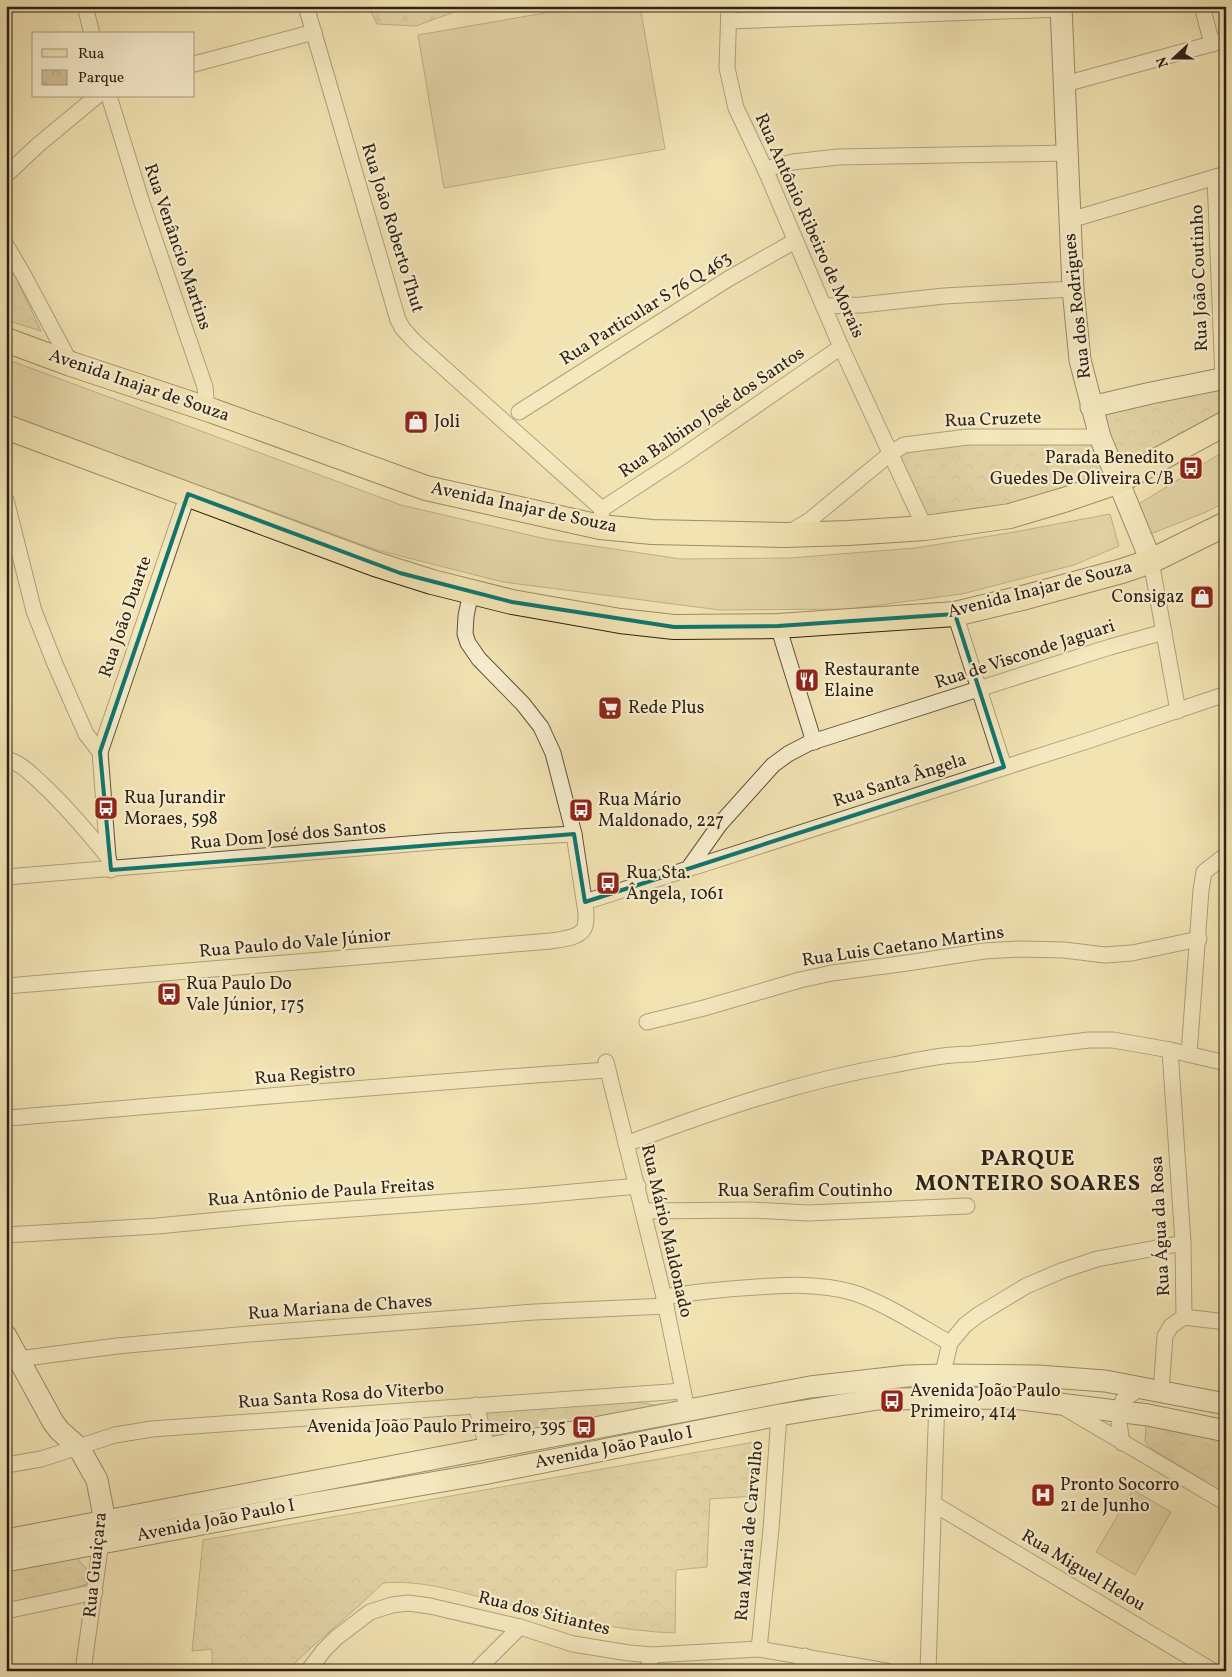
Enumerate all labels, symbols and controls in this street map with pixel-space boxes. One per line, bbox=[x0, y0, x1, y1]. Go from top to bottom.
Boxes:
legend bbox=[32, 32, 195, 98]
north arrow bbox=[1150, 32, 1200, 82]
text: Rua bbox=[78, 44, 104, 65]
text: N bbox=[1153, 54, 1174, 70]
text: Parque bbox=[78, 68, 124, 89]
street label: Rua Antônio Ribeiro de Morais bbox=[748, 110, 870, 342]
street label: Rua João Roberto Thut bbox=[354, 140, 430, 316]
street label: Rua Venâncio Martins bbox=[137, 161, 217, 333]
street label: Rua João Coutinho bbox=[1185, 204, 1215, 352]
street label: Rua dos Rodrigues bbox=[1058, 232, 1098, 380]
street label: Rua Particular S 76 Q 463 bbox=[555, 246, 737, 372]
street label: Rua Balbino José dos Santos bbox=[614, 341, 810, 485]
street label: Avenida Inajar de Souza bbox=[45, 343, 233, 429]
street label: Rua Cruzete bbox=[944, 406, 1042, 434]
shop icon: Joli bbox=[403, 409, 429, 435]
place label: Joli bbox=[434, 410, 460, 435]
place label: Parada Benedito Guedes De Oliveira C/B bbox=[990, 446, 1174, 492]
bus stop icon: Parada Benedito Guedes De Oliveira C/B bbox=[1178, 455, 1204, 481]
street label: Avenida Inajar de Souza bbox=[429, 476, 619, 540]
street label: Rua João Duarte bbox=[93, 553, 159, 681]
street label: Avenida Inajar de Souza bbox=[945, 555, 1135, 625]
shop icon: Consigaz bbox=[1189, 584, 1215, 610]
place label: Consigaz bbox=[1112, 585, 1184, 610]
street label: Rua de Visconde Jaguari bbox=[932, 614, 1118, 696]
place label: Restaurante Elaine bbox=[824, 658, 920, 704]
restaurant icon: Restaurante Elaine bbox=[794, 667, 820, 693]
supermarket icon: Rede Plus bbox=[597, 695, 623, 721]
place label: Rede Plus bbox=[628, 696, 704, 721]
street label: Rua Santa Ângela bbox=[830, 748, 970, 814]
place label: Rua Jurandir Moraes, 598 bbox=[124, 786, 226, 832]
place label: Rua Mário Maldonado, 227 bbox=[598, 788, 724, 834]
bus stop icon: Rua Jurandir Moraes, 598 bbox=[93, 795, 119, 821]
bus stop icon: Rua Mário Maldonado, 227 bbox=[568, 797, 594, 823]
street label: Rua Dom José dos Santos bbox=[189, 815, 387, 857]
place label: Rua Sta. Ângela, 1061 bbox=[626, 861, 724, 907]
bus stop icon: Rua Sta. Ângela, 1061 bbox=[595, 870, 621, 896]
street label: Rua Luis Caetano Martins bbox=[800, 920, 1006, 974]
street label: Rua Paulo do Vale Júnior bbox=[198, 923, 392, 965]
place label: Rua Paulo Do Vale Júnior, 175 bbox=[186, 972, 304, 1018]
bus stop icon: Rua Paulo Do Vale Júnior, 175 bbox=[156, 981, 182, 1007]
street label: Rua Registro bbox=[253, 1058, 357, 1092]
street label: Rua Mário Maldonado bbox=[634, 1142, 698, 1320]
district label: PARQUE MONTEIRO SOARES bbox=[915, 1144, 1141, 1200]
street label: Rua Água da Rosa bbox=[1145, 1155, 1177, 1297]
street label: Rua Antônio de Paula Freitas bbox=[207, 1173, 435, 1213]
street label: Rua Serafim Coutinho bbox=[717, 1179, 893, 1204]
street label: Rua Mariana de Chaves bbox=[247, 1289, 433, 1327]
street label: Rua Santa Rosa do Viterbo bbox=[237, 1376, 445, 1416]
place label: Avenida João Paulo Primeiro, 414 bbox=[910, 1379, 1061, 1425]
bus stop icon: Avenida João Paulo Primeiro, 414 bbox=[879, 1388, 905, 1414]
bus stop icon: Avenida João Paulo Primeiro, 395 bbox=[571, 1414, 597, 1440]
place label: Avenida João Paulo Primeiro, 395 bbox=[307, 1415, 566, 1440]
street label: Avenida João Paulo I bbox=[533, 1420, 695, 1476]
street label: Rua Maria de Carvalho bbox=[730, 1440, 770, 1622]
place label: Pronto Socorro 21 de Junho bbox=[1060, 1473, 1179, 1519]
hospital icon: Pronto Socorro 21 de Junho bbox=[1030, 1482, 1056, 1508]
street label: Avenida João Paulo I bbox=[135, 1493, 297, 1549]
street label: Rua Guaiçara bbox=[78, 1511, 114, 1619]
street label: Rua Miguel Helou bbox=[1016, 1524, 1150, 1618]
street label: Rua dos Sitiantes bbox=[475, 1586, 613, 1642]

